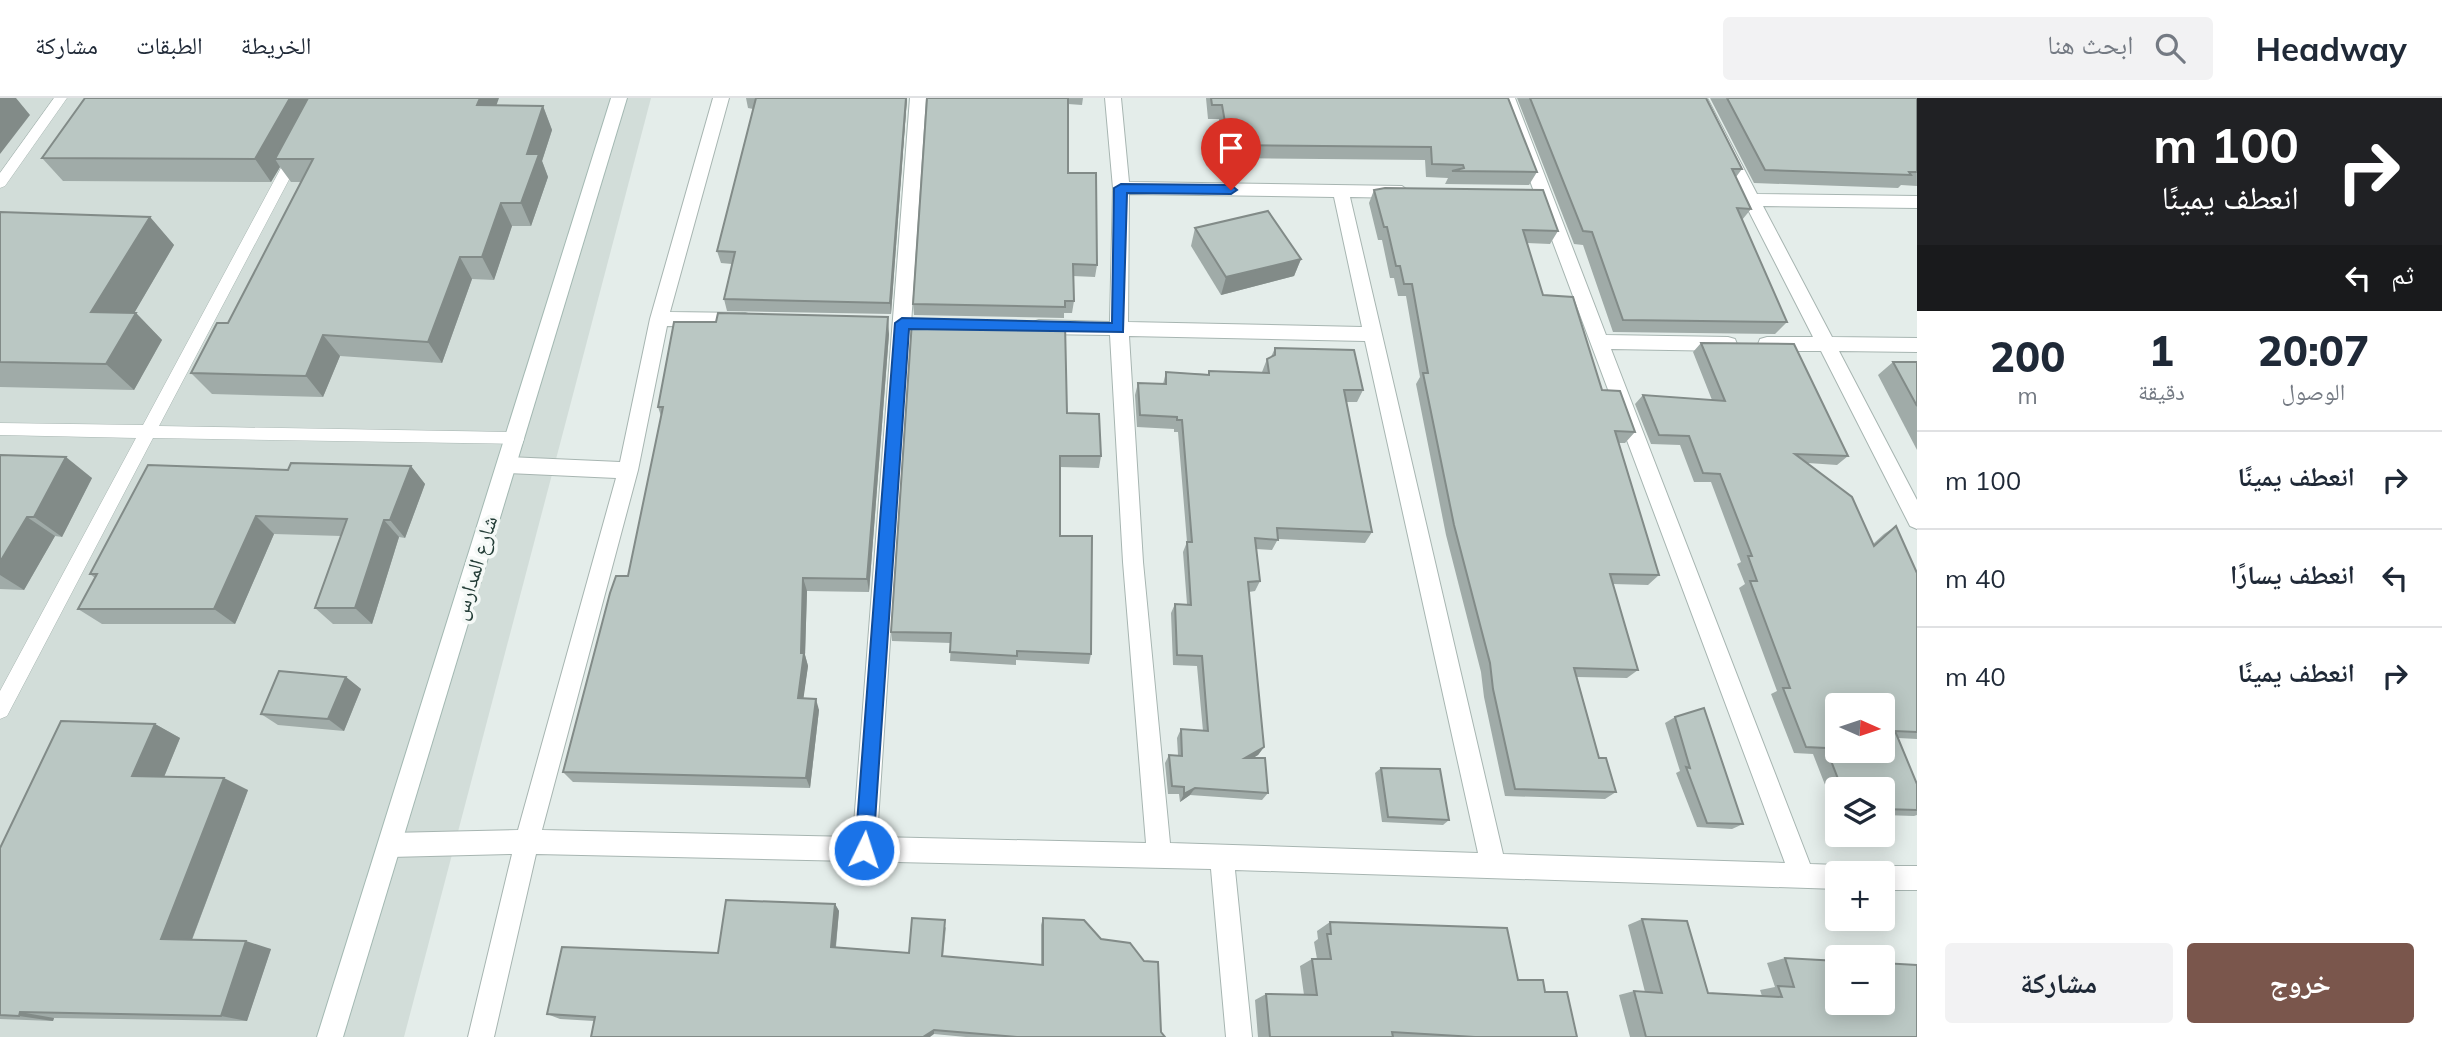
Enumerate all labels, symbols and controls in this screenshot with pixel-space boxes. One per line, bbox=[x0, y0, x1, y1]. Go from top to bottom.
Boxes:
search box bbox=[1723, 17, 2213, 80]
text: ابحث هنا bbox=[2047, 28, 2133, 61]
text: Headway bbox=[2255, 28, 2407, 69]
icon: search bbox=[2151, 29, 2189, 67]
text: مشاركة bbox=[35, 30, 98, 60]
text: الطبقات bbox=[136, 30, 203, 60]
text: الخريطة bbox=[241, 30, 311, 60]
text: 100 m bbox=[2153, 114, 2299, 175]
pin bbox=[1201, 118, 1261, 190]
icon: right bbox=[2323, 126, 2414, 217]
icon: arrive bbox=[1212, 129, 1250, 167]
text: انعطف يمينًا bbox=[2162, 177, 2299, 217]
text: ثم bbox=[2391, 258, 2414, 291]
icon: left bbox=[2339, 259, 2377, 297]
text: 1 bbox=[2149, 324, 2174, 377]
text: 20:07 bbox=[2258, 324, 2369, 377]
text: 200 bbox=[1990, 330, 2065, 383]
text: دقيقة bbox=[2138, 377, 2185, 406]
text: الوصول bbox=[2282, 377, 2345, 406]
text: m bbox=[2017, 381, 2038, 410]
text: انعطف يمينًا bbox=[2238, 460, 2355, 493]
icon: right bbox=[2376, 461, 2414, 499]
text: 100 m bbox=[1945, 464, 2021, 497]
street label: شارع المدارس bbox=[446, 512, 503, 623]
text: انعطف يسارًا bbox=[2230, 558, 2355, 591]
icon: left bbox=[2376, 559, 2414, 597]
text: 40 m bbox=[1945, 562, 2006, 595]
text: انعطف يمينًا bbox=[2238, 656, 2355, 689]
icon: right bbox=[2376, 657, 2414, 695]
text: 40 m bbox=[1945, 660, 2006, 693]
north arrow bbox=[1825, 693, 1895, 763]
map controls bbox=[1825, 693, 1895, 1015]
button: layers bbox=[1825, 777, 1895, 847]
position arrow bbox=[827, 813, 901, 887]
button: + bbox=[1825, 861, 1895, 931]
button: مشاركة bbox=[1945, 943, 2173, 1023]
button: خروج bbox=[2187, 943, 2414, 1023]
button: − bbox=[1825, 945, 1895, 1015]

